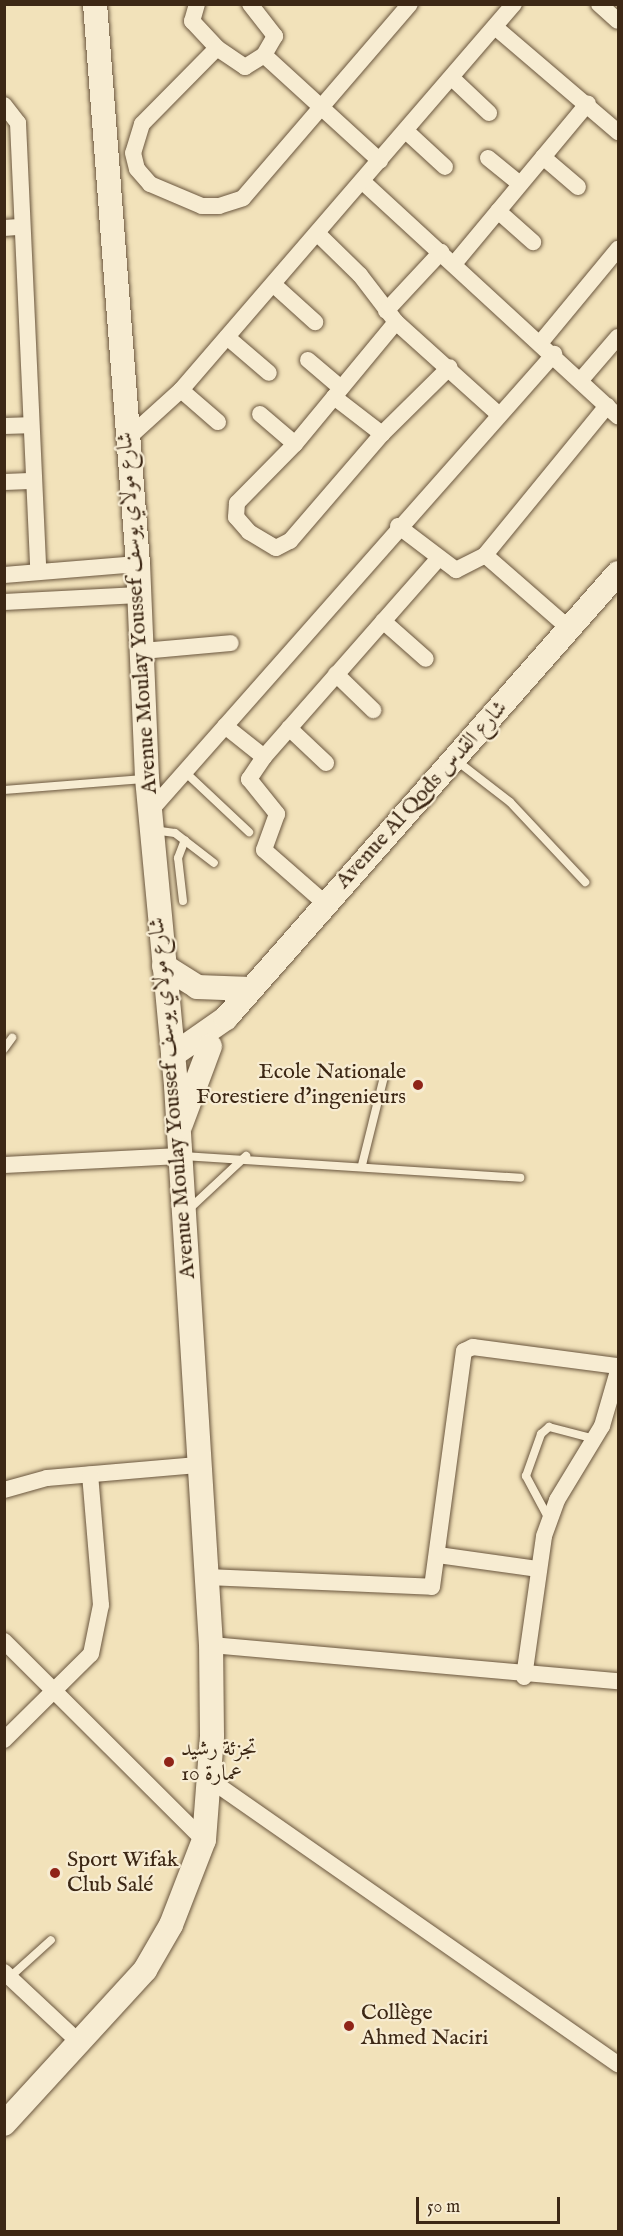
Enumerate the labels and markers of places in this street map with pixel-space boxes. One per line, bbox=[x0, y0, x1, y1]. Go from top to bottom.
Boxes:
place label: Ecole Nationale Forestiere d'ingenieurs bbox=[196, 1059, 406, 1110]
marker: Ecole Nationale Forestiere d'ingenieurs bbox=[411, 1078, 425, 1092]
place label: تجزئة رشيد عمارة 10 bbox=[181, 1736, 257, 1788]
marker: تجزئة رشيد عمارة 10 bbox=[162, 1755, 176, 1769]
place label: Sport Wifak Club Salé bbox=[67, 1847, 179, 1898]
marker: Sport Wifak Club Salé bbox=[48, 1866, 62, 1880]
place label: Collège Ahmed Naciri bbox=[361, 2000, 488, 2052]
marker: Collège Ahmed Naciri bbox=[342, 2019, 356, 2033]

